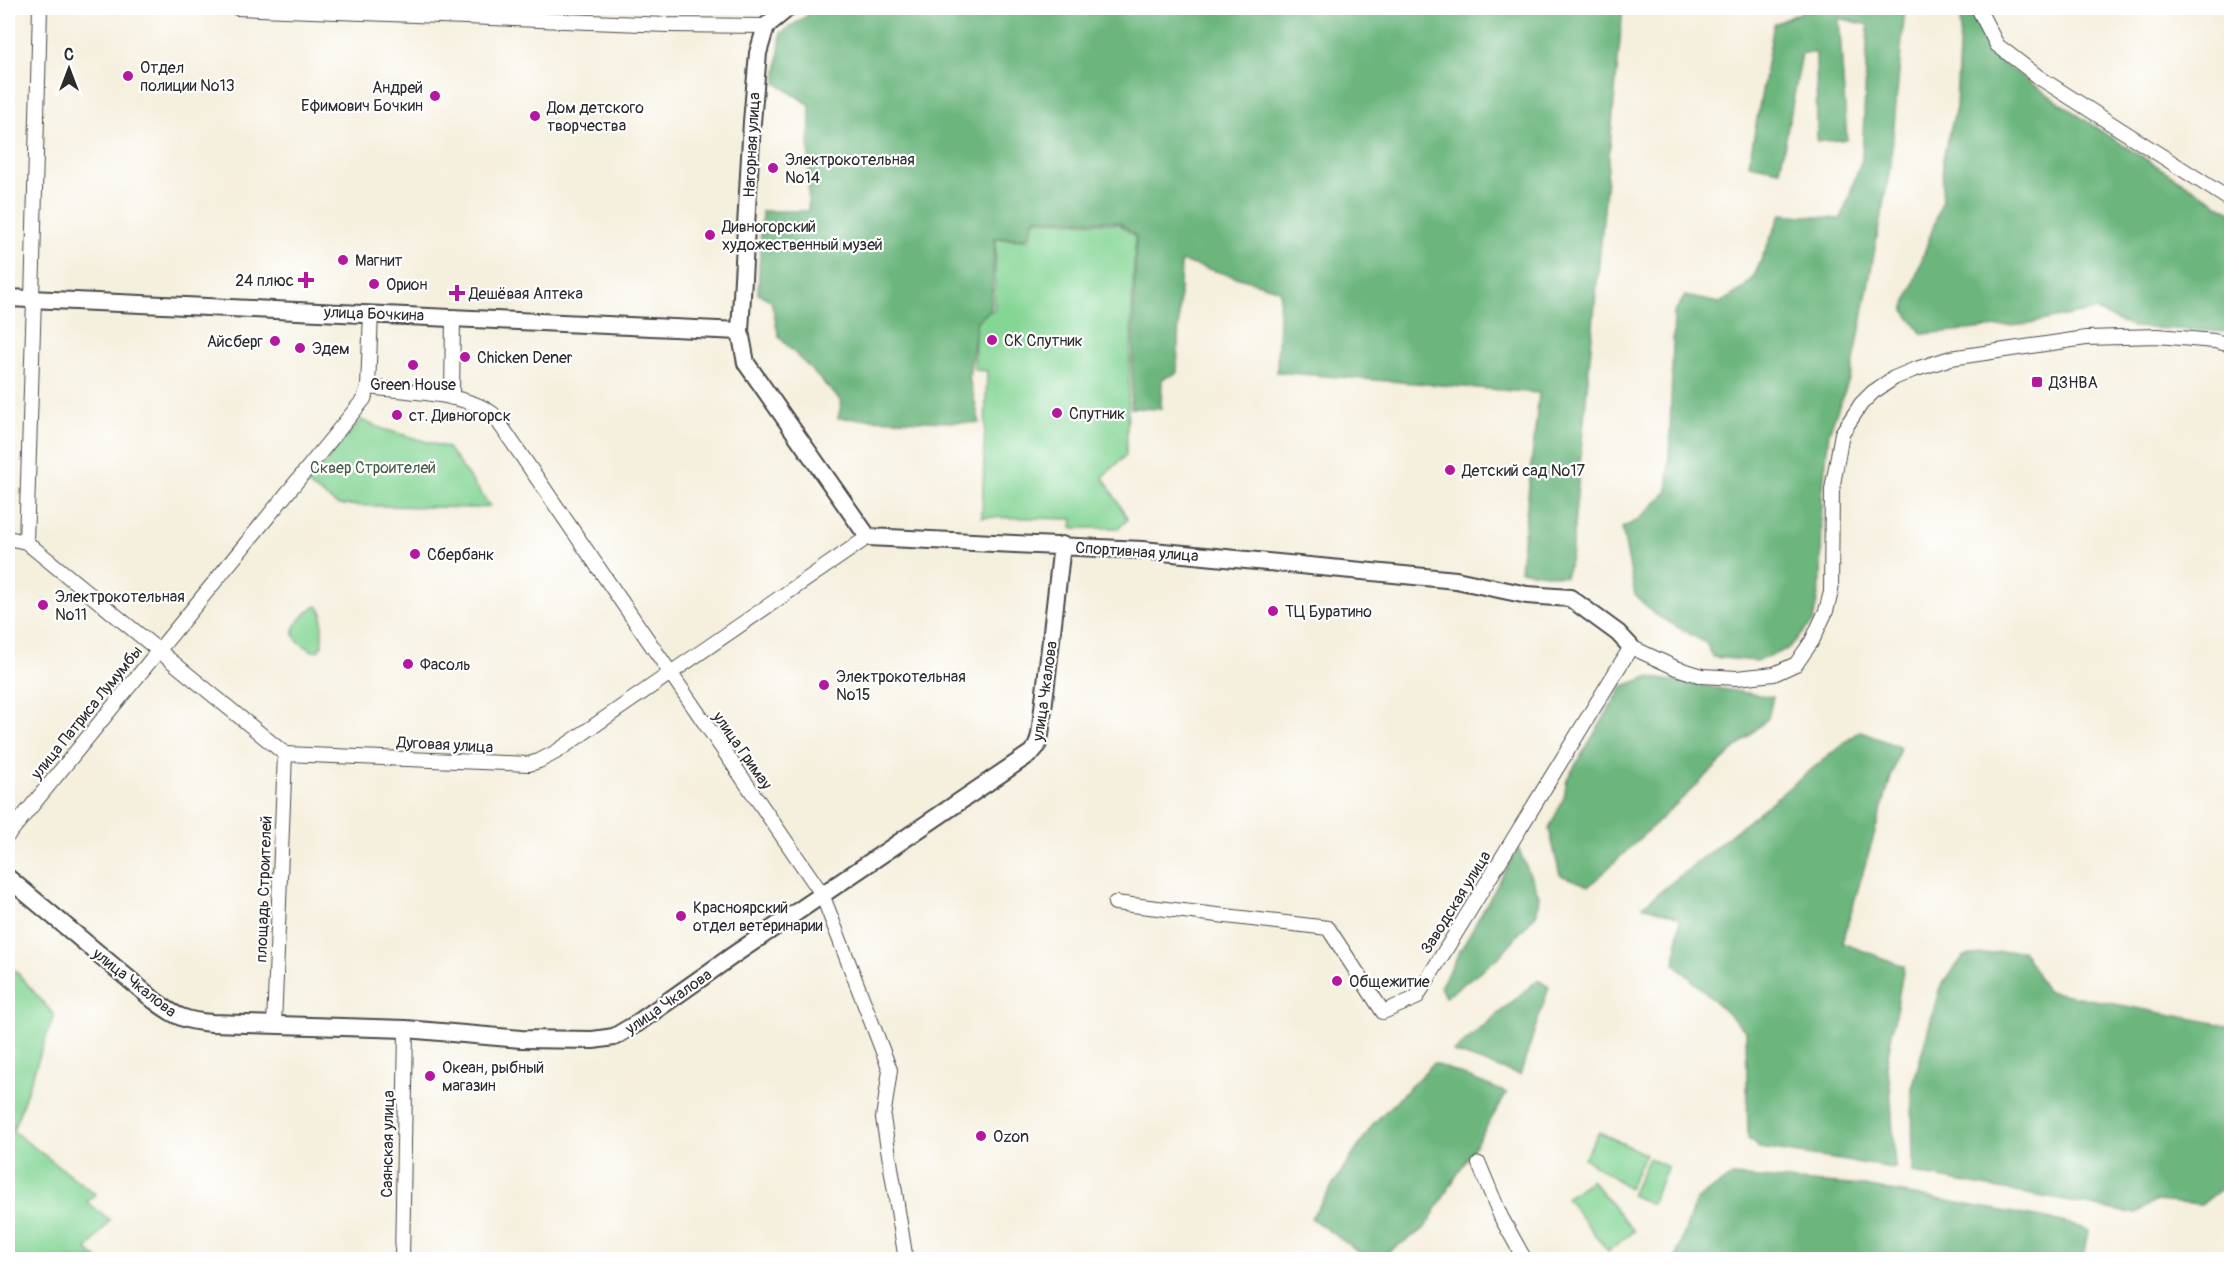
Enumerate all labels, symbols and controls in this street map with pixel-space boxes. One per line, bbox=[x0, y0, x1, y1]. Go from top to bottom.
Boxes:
north arrow bbox=[39, 39, 99, 99]
text: С bbox=[64, 45, 74, 65]
place label: Отдел полиции №13 bbox=[140, 58, 235, 96]
marker: Отдел полиции №13 bbox=[121, 69, 135, 83]
place label: Андрей Ефимович Бочкин bbox=[301, 78, 423, 116]
marker: Андрей Ефимович Бочкин bbox=[428, 89, 442, 103]
street label: Нагорная улица bbox=[739, 92, 765, 198]
place label: Дом детского творчества bbox=[546, 98, 644, 136]
marker: Дом детского творчества bbox=[528, 109, 542, 123]
place label: Электрокотельная №14 bbox=[785, 150, 915, 188]
marker: Электрокотельная №14 bbox=[766, 161, 780, 175]
place label: Дивногорский художественный музей bbox=[721, 217, 883, 255]
marker: Дивногорский художественный музей bbox=[703, 228, 717, 242]
place label: Магнит bbox=[355, 251, 403, 271]
marker: Магнит bbox=[336, 253, 350, 267]
place label: 24 плюс bbox=[235, 271, 294, 291]
marker: 24 плюс bbox=[299, 273, 313, 287]
place label: Орион bbox=[386, 275, 427, 295]
marker: Орион bbox=[367, 277, 381, 291]
place label: Дешёвая Аптека bbox=[468, 284, 583, 304]
marker: Дешёвая Аптека bbox=[450, 286, 464, 300]
street label: улица Бочкина bbox=[322, 302, 424, 326]
place label: СК Спутник bbox=[1004, 331, 1083, 351]
place label: Айсберг bbox=[207, 332, 264, 352]
marker: СК Спутник bbox=[985, 333, 999, 347]
marker: Айсберг bbox=[268, 334, 282, 348]
place label: Эдем bbox=[312, 339, 350, 359]
marker: Эдем bbox=[293, 341, 307, 355]
place label: Chicken Dener bbox=[477, 348, 573, 368]
marker: Chicken Dener bbox=[458, 350, 472, 364]
marker: Green House bbox=[406, 358, 420, 372]
place label: ДЗНВА bbox=[2048, 373, 2098, 393]
place label: Green House bbox=[370, 375, 456, 395]
marker: ДЗНВА bbox=[2030, 375, 2044, 389]
place label: Спутник bbox=[1069, 404, 1125, 424]
place label: ст. Дивногорск bbox=[409, 406, 511, 426]
marker: Спутник bbox=[1050, 406, 1064, 420]
marker: ст. Дивногорск bbox=[390, 408, 404, 422]
park label: Сквер Строителей bbox=[310, 458, 436, 478]
place label: Детский сад №17 bbox=[1461, 461, 1585, 481]
marker: Детский сад №17 bbox=[1443, 463, 1457, 477]
street label: Спортивная улица bbox=[1075, 538, 1199, 566]
place label: Сбербанк bbox=[427, 545, 494, 565]
marker: Сбербанк bbox=[408, 547, 422, 561]
place label: Электрокотельная №11 bbox=[55, 587, 185, 625]
marker: Электрокотельная №11 bbox=[36, 598, 50, 612]
place label: ТЦ Буратино bbox=[1285, 602, 1372, 622]
marker: ТЦ Буратино bbox=[1266, 604, 1280, 618]
street label: улица Чкалова bbox=[1028, 640, 1062, 743]
street label: улица Патриса Лумумбы bbox=[26, 642, 147, 784]
place label: Фасоль bbox=[420, 655, 471, 675]
marker: Фасоль bbox=[401, 657, 415, 671]
place label: Электрокотельная №15 bbox=[836, 667, 966, 705]
marker: Электрокотельная №15 bbox=[817, 678, 831, 692]
street label: улица Гримау bbox=[707, 707, 776, 793]
street label: Дуговая улица bbox=[395, 732, 494, 758]
street label: площадь Строителей bbox=[251, 815, 277, 963]
street label: Заводская улица bbox=[1416, 847, 1496, 958]
place label: Красноярский отдел ветеринарии bbox=[693, 898, 823, 936]
marker: Красноярский отдел ветеринарии bbox=[674, 909, 688, 923]
street label: улица Чкалова bbox=[88, 943, 180, 1022]
street label: улица Чкалова bbox=[621, 965, 716, 1040]
place label: Общежитие bbox=[1349, 972, 1430, 992]
marker: Общежитие bbox=[1330, 974, 1344, 988]
place label: Океан, рыбный магазин bbox=[442, 1058, 544, 1096]
marker: Океан, рыбный магазин bbox=[423, 1069, 437, 1083]
street label: Саянская улица bbox=[377, 1090, 399, 1198]
place label: Ozon bbox=[993, 1127, 1029, 1147]
marker: Ozon bbox=[974, 1129, 988, 1143]

